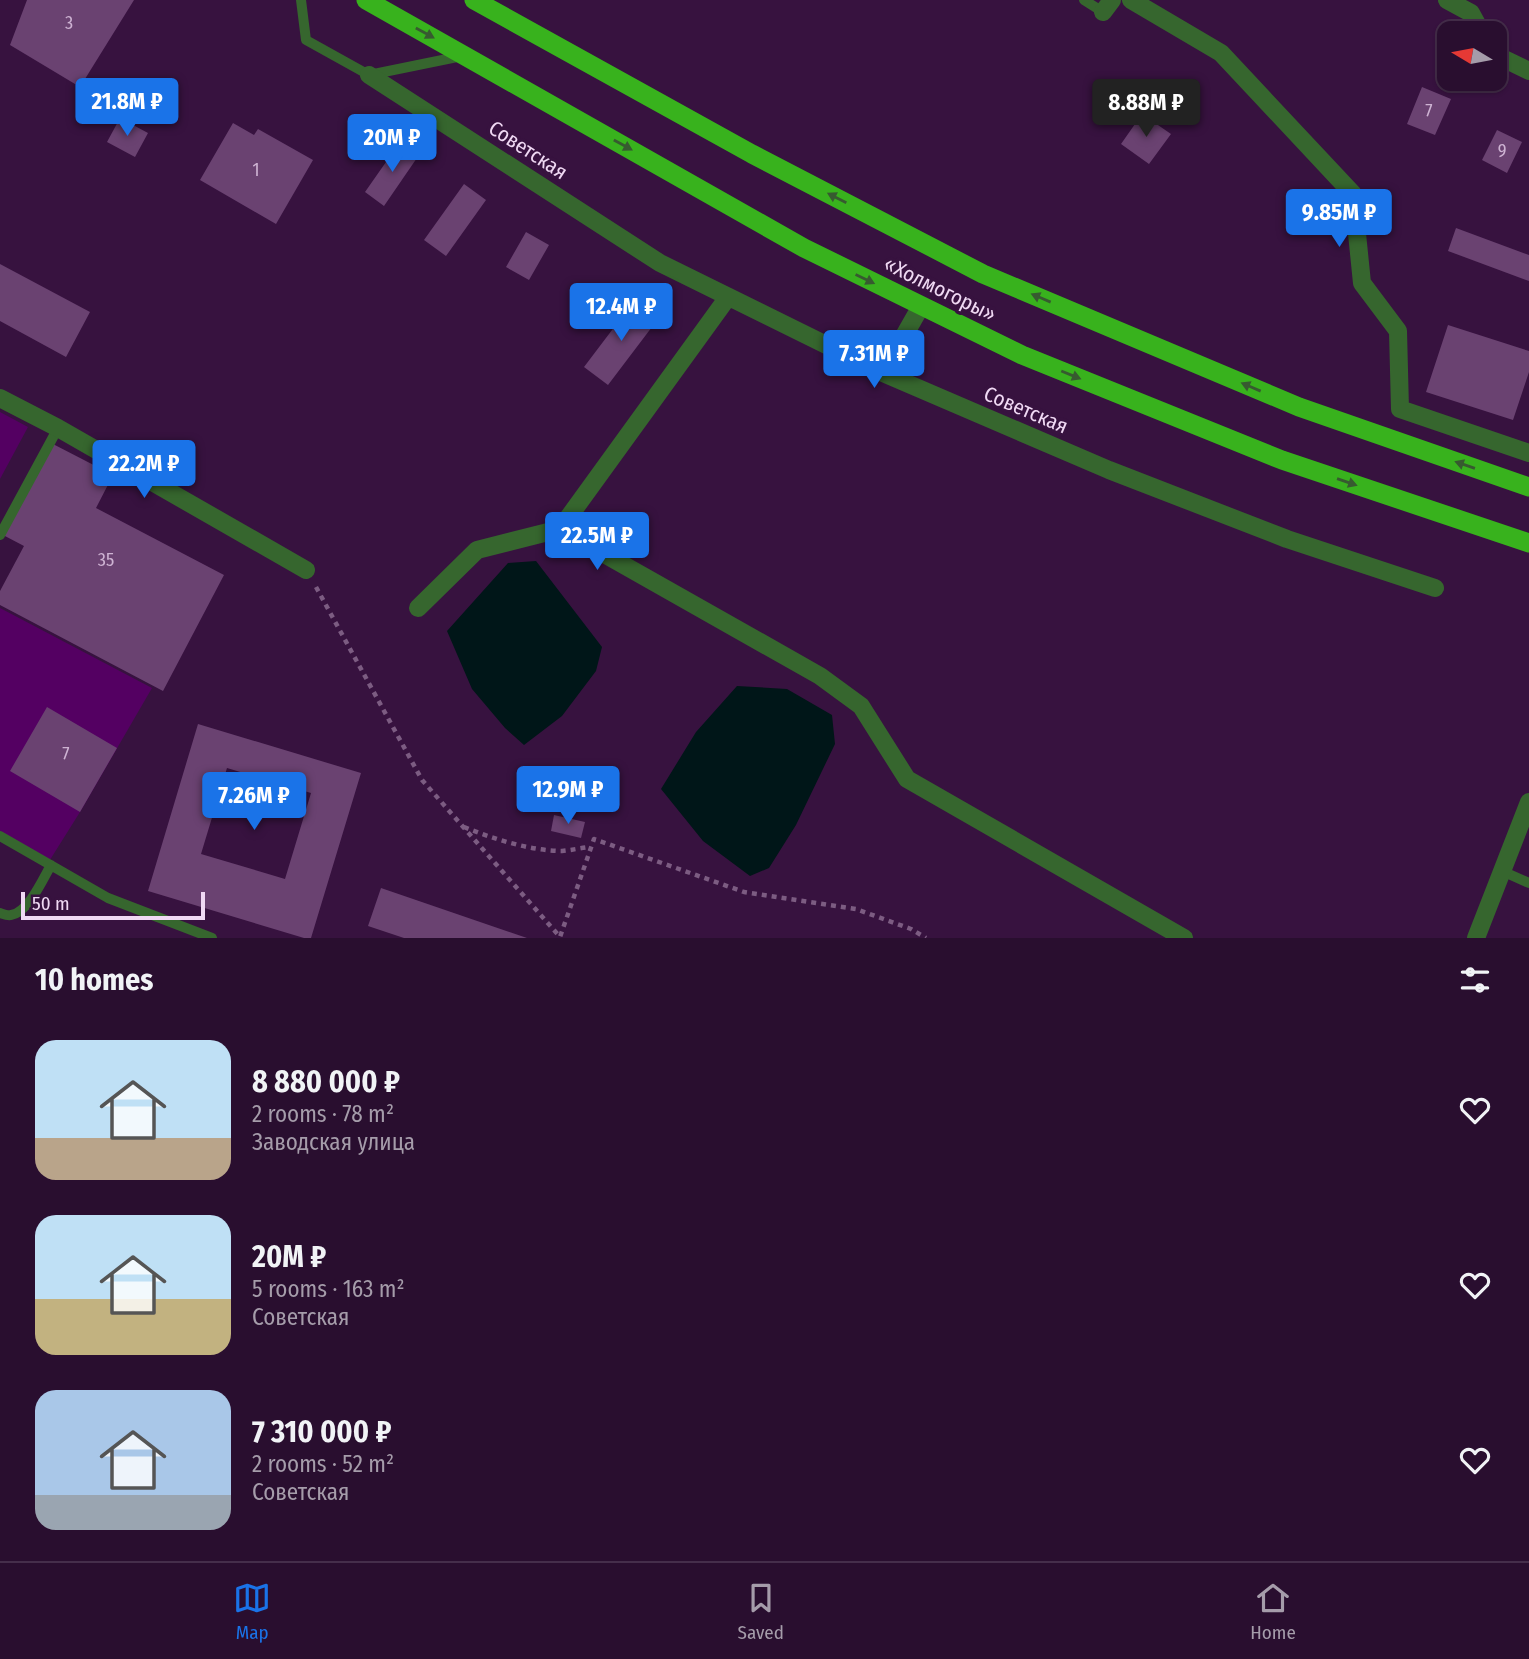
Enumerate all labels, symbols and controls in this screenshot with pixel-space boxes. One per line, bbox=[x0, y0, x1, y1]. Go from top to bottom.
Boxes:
house number: 3 bbox=[65, 12, 73, 34]
north arrow bbox=[1437, 21, 1507, 91]
map controls bbox=[1437, 21, 1507, 91]
one-way arrow bbox=[415, 27, 435, 39]
pin: 21.8M ₽ bbox=[62, 78, 192, 138]
pin: 8.88M ₽ bbox=[1081, 80, 1211, 139]
text: 21.8M ₽ bbox=[91, 87, 163, 115]
text: 8.88M ₽ bbox=[1108, 88, 1184, 116]
house number: 7 bbox=[1425, 100, 1433, 122]
pin: 20M ₽ bbox=[343, 114, 441, 174]
street label: Советская bbox=[484, 115, 572, 185]
text: 20M ₽ bbox=[364, 123, 421, 151]
one-way arrow bbox=[614, 139, 633, 151]
house number: 9 bbox=[1498, 140, 1506, 162]
house number: 1 bbox=[252, 159, 260, 181]
pin: 9.85M ₽ bbox=[1274, 190, 1404, 249]
one-way arrow bbox=[827, 193, 847, 204]
text: 9.85M ₽ bbox=[1302, 198, 1376, 226]
street label: «Холмогоры» bbox=[880, 251, 1000, 327]
one-way arrow bbox=[855, 273, 875, 284]
pin: 12.4M ₽ bbox=[556, 284, 686, 343]
text: 12.4M ₽ bbox=[586, 292, 656, 320]
one-way arrow bbox=[1031, 293, 1052, 304]
pin: 7.31M ₽ bbox=[809, 330, 939, 390]
text: 7.31M ₽ bbox=[839, 339, 909, 367]
one-way arrow bbox=[1061, 369, 1082, 380]
street label: Советская bbox=[980, 381, 1072, 439]
one-way arrow bbox=[1240, 381, 1261, 392]
pin: 22.2M ₽ bbox=[79, 440, 209, 500]
text: 22.2M ₽ bbox=[108, 449, 180, 477]
one-way arrow bbox=[1454, 459, 1475, 470]
one-way arrow bbox=[1336, 477, 1357, 488]
pin: 22.5M ₽ bbox=[532, 512, 662, 572]
text: 22.5M ₽ bbox=[561, 521, 633, 549]
house number: 35 bbox=[98, 549, 114, 571]
house number: 7 bbox=[62, 743, 70, 765]
pin: 12.9M ₽ bbox=[503, 766, 633, 826]
pin: 7.26M ₽ bbox=[189, 772, 319, 832]
text: 12.9M ₽ bbox=[533, 775, 603, 803]
text: 7.26M ₽ bbox=[218, 781, 290, 809]
scale bar bbox=[21, 889, 205, 921]
text: 50 m bbox=[32, 892, 70, 915]
icon: filters bbox=[1456, 961, 1494, 999]
text: 10 homes bbox=[35, 962, 153, 998]
text: 8 880 000 ₽ bbox=[252, 1064, 400, 1100]
icon: home bbox=[91, 1068, 175, 1152]
icon: heart bbox=[1456, 1091, 1494, 1129]
text: 2 rooms · 78 m² bbox=[252, 1100, 394, 1128]
text: Заводская улица bbox=[252, 1128, 415, 1156]
text: 20M ₽ bbox=[252, 1239, 326, 1275]
icon: home bbox=[91, 1243, 175, 1327]
icon: heart bbox=[1456, 1266, 1494, 1304]
text: 5 rooms · 163 m² bbox=[252, 1275, 405, 1303]
text: Советская bbox=[252, 1303, 349, 1331]
text: 7 310 000 ₽ bbox=[252, 1414, 392, 1450]
icon: home bbox=[91, 1418, 175, 1502]
icon: heart bbox=[1456, 1441, 1494, 1479]
text: 2 rooms · 52 m² bbox=[252, 1450, 394, 1478]
text: Советская bbox=[252, 1478, 349, 1506]
tab: Map bbox=[233, 1579, 271, 1644]
tab: Saved bbox=[738, 1579, 784, 1644]
tab: Home bbox=[1250, 1579, 1296, 1644]

